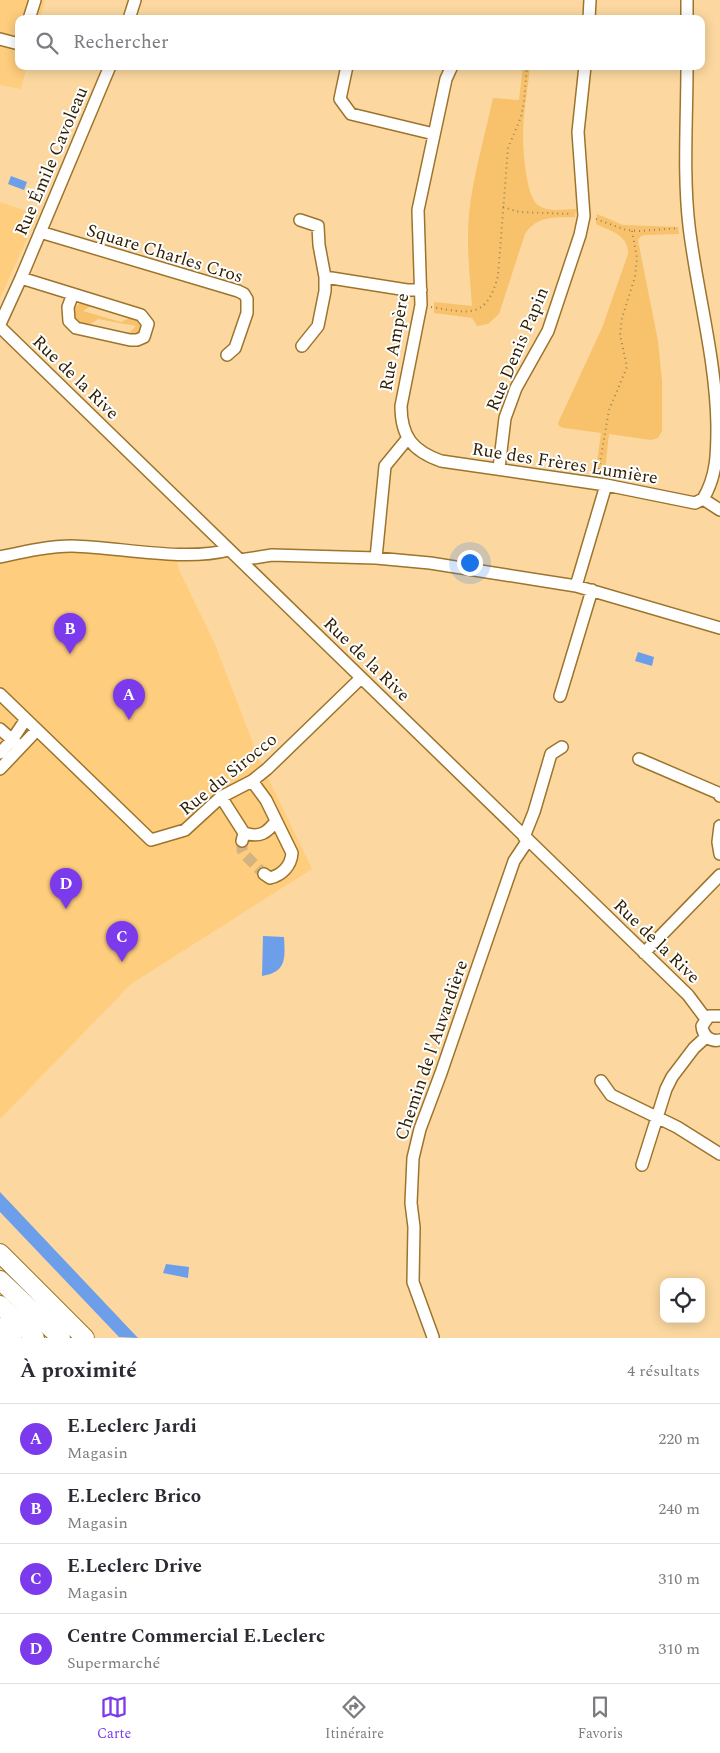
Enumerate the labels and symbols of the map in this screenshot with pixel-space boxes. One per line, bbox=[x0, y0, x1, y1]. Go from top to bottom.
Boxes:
street label: Rue Émile Cavoleau bbox=[8, 82, 95, 240]
street label: Square Charles Cros bbox=[83, 217, 247, 290]
street label: Rue Denis Papin bbox=[479, 283, 556, 415]
street label: Rue Ampère bbox=[373, 291, 416, 393]
street label: Rue de la Rive bbox=[26, 329, 125, 426]
street label: Rue des Frères Lumière bbox=[470, 435, 660, 492]
your location bbox=[457, 550, 483, 576]
street label: Rue de la Rive bbox=[317, 611, 416, 708]
pin: B bbox=[54, 613, 86, 654]
pin: A bbox=[113, 679, 145, 720]
street label: Rue du Sirocco bbox=[174, 726, 283, 822]
pin: D bbox=[50, 868, 82, 909]
street label: Rue de la Rive bbox=[607, 893, 706, 990]
pin: C bbox=[106, 921, 138, 962]
street label: Chemin de l'Auvardière bbox=[388, 956, 475, 1144]

